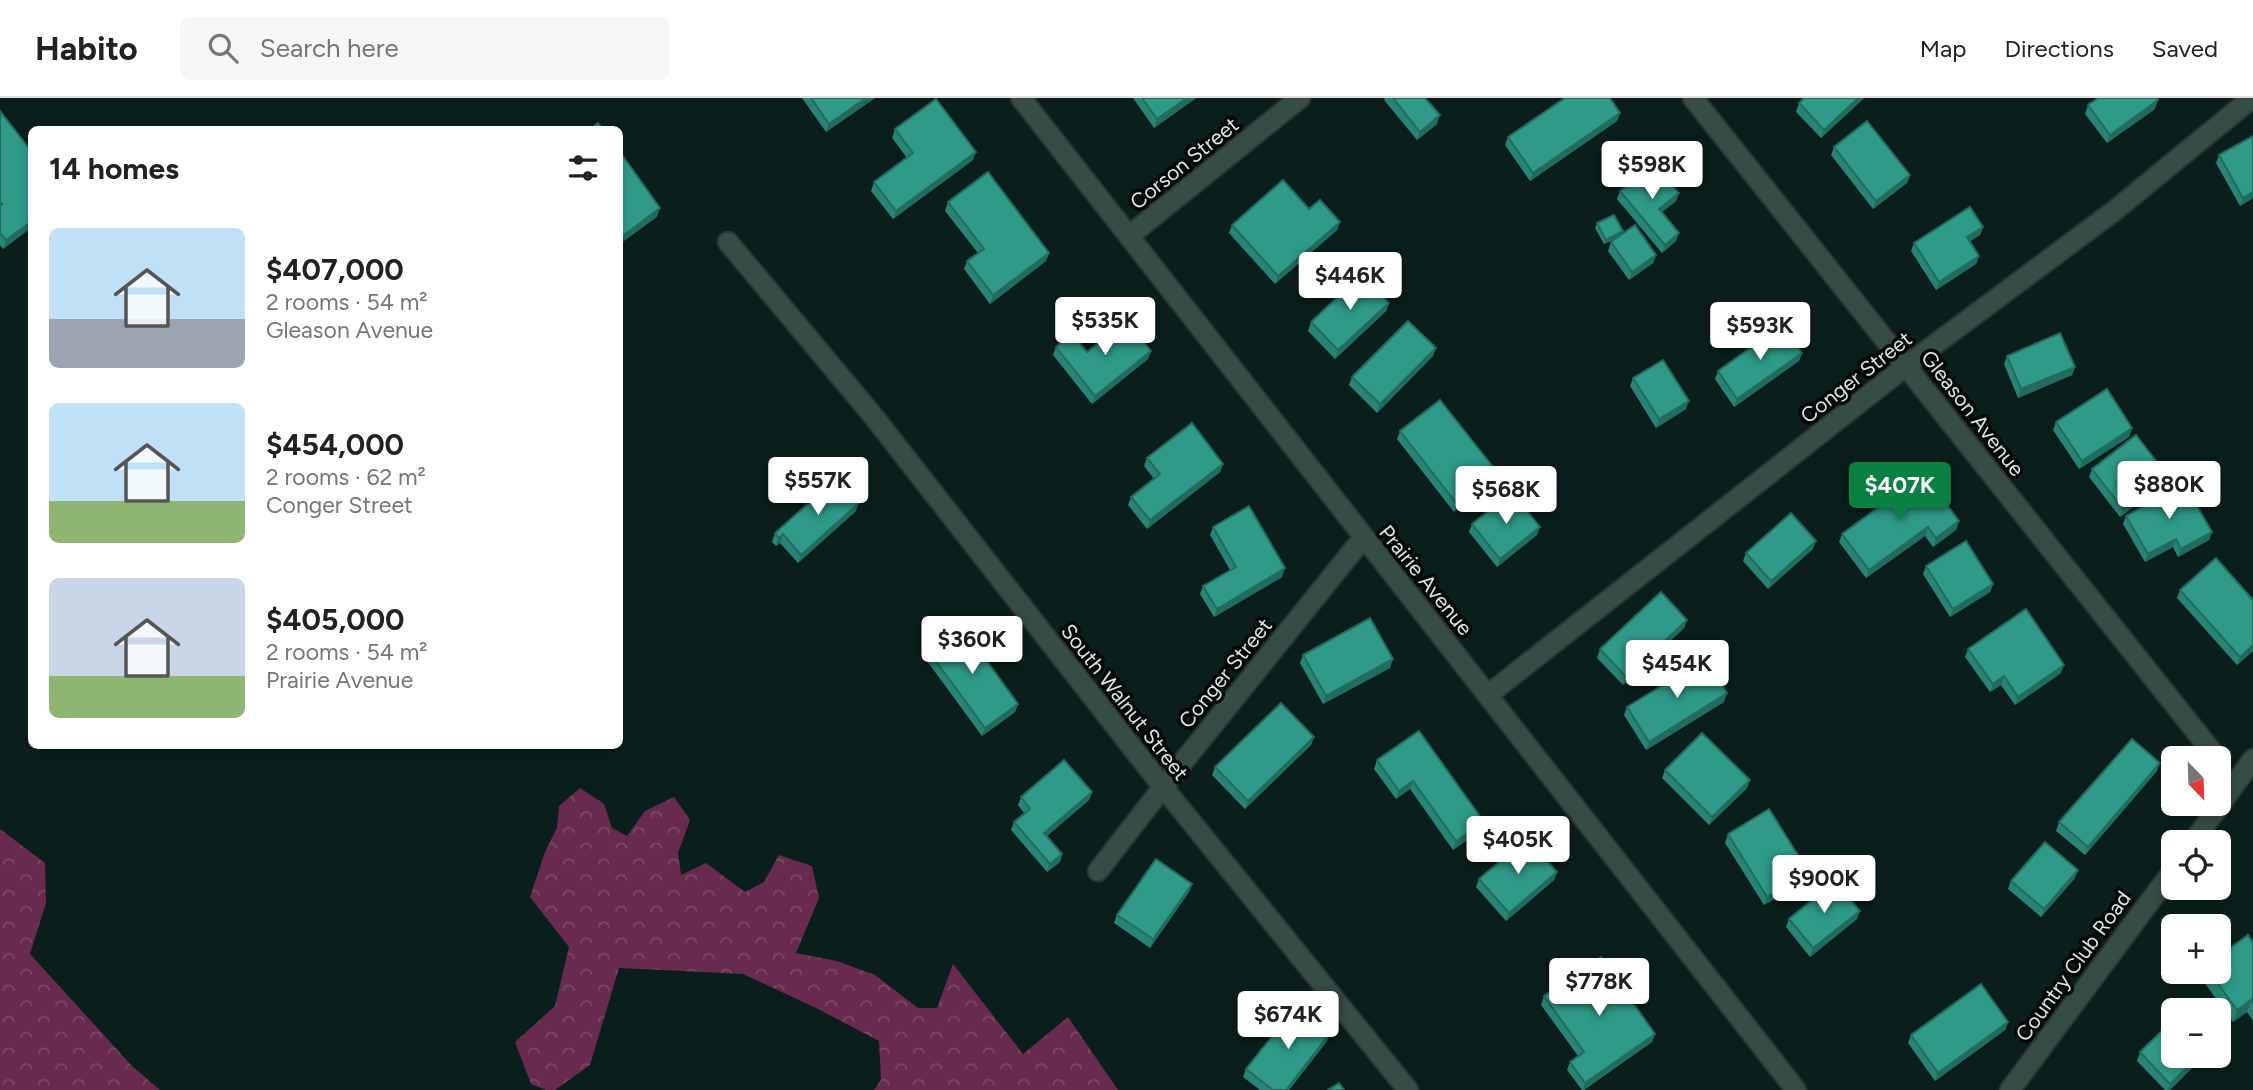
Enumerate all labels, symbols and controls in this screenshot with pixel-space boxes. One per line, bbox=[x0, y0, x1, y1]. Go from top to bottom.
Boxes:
search box bbox=[180, 17, 670, 80]
text: Habito bbox=[35, 29, 138, 68]
icon: search bbox=[204, 29, 242, 67]
text: Search here bbox=[260, 32, 399, 64]
text: Map bbox=[1920, 34, 1966, 63]
text: Directions bbox=[2004, 34, 2114, 63]
text: Saved bbox=[2152, 34, 2218, 63]
street label: Corson Street bbox=[1125, 112, 1243, 214]
pin: $598K bbox=[1603, 141, 1701, 201]
icon: filters bbox=[564, 149, 602, 187]
text: 14 homes bbox=[49, 150, 179, 187]
text: $598K bbox=[1618, 150, 1686, 178]
text: $407,000 bbox=[266, 251, 404, 288]
pin: $446K bbox=[1301, 252, 1399, 312]
icon: home bbox=[105, 256, 189, 340]
text: $446K bbox=[1315, 261, 1385, 289]
text: 2 rooms · 54 m² bbox=[266, 288, 428, 316]
pin: $535K bbox=[1056, 298, 1154, 357]
pin: $593K bbox=[1711, 302, 1809, 362]
text: $535K bbox=[1071, 306, 1139, 334]
text: $593K bbox=[1726, 311, 1794, 339]
text: Gleason Avenue bbox=[266, 316, 433, 344]
street label: Conger Street bbox=[1796, 326, 1917, 428]
street label: Gleason Avenue bbox=[1916, 345, 2030, 481]
text: $454,000 bbox=[266, 426, 404, 463]
icon: home bbox=[105, 431, 189, 515]
pin: $557K bbox=[769, 458, 867, 517]
pin: $407K bbox=[1851, 462, 1949, 522]
pin: $880K bbox=[2120, 462, 2218, 521]
text: 2 rooms · 62 m² bbox=[266, 463, 426, 491]
text: $557K bbox=[784, 466, 852, 494]
pin: $568K bbox=[1457, 466, 1555, 526]
text: $880K bbox=[2133, 470, 2205, 498]
text: $407K bbox=[1865, 471, 1935, 499]
text: $568K bbox=[1472, 475, 1540, 503]
text: Conger Street bbox=[266, 491, 413, 519]
street label: Prairie Avenue bbox=[1374, 520, 1478, 640]
text: $405,000 bbox=[266, 601, 405, 638]
icon: home bbox=[105, 606, 189, 690]
street label: Conger Street bbox=[1173, 613, 1277, 733]
pin: $360K bbox=[923, 616, 1021, 676]
street label: South Walnut Street bbox=[1056, 619, 1194, 785]
text: $360K bbox=[937, 625, 1007, 653]
text: 2 rooms · 54 m² bbox=[266, 638, 428, 666]
pin: $454K bbox=[1628, 640, 1726, 700]
text: $454K bbox=[1642, 649, 1712, 677]
text: Prairie Avenue bbox=[266, 666, 413, 694]
north arrow bbox=[2161, 746, 2231, 816]
map controls bbox=[2161, 746, 2231, 1068]
pin: $405K bbox=[1469, 816, 1567, 876]
text: $405K bbox=[1483, 825, 1553, 853]
button: locate bbox=[2161, 830, 2231, 900]
pin: $900K bbox=[1775, 856, 1873, 915]
text: $900K bbox=[1788, 864, 1860, 892]
street label: Country Club Road bbox=[2010, 886, 2136, 1046]
button: + bbox=[2161, 914, 2231, 984]
pin: $778K bbox=[1550, 958, 1648, 1018]
text: $778K bbox=[1565, 967, 1633, 995]
pin: $674K bbox=[1239, 992, 1337, 1051]
button: − bbox=[2161, 998, 2231, 1068]
text: $674K bbox=[1254, 1000, 1322, 1028]

